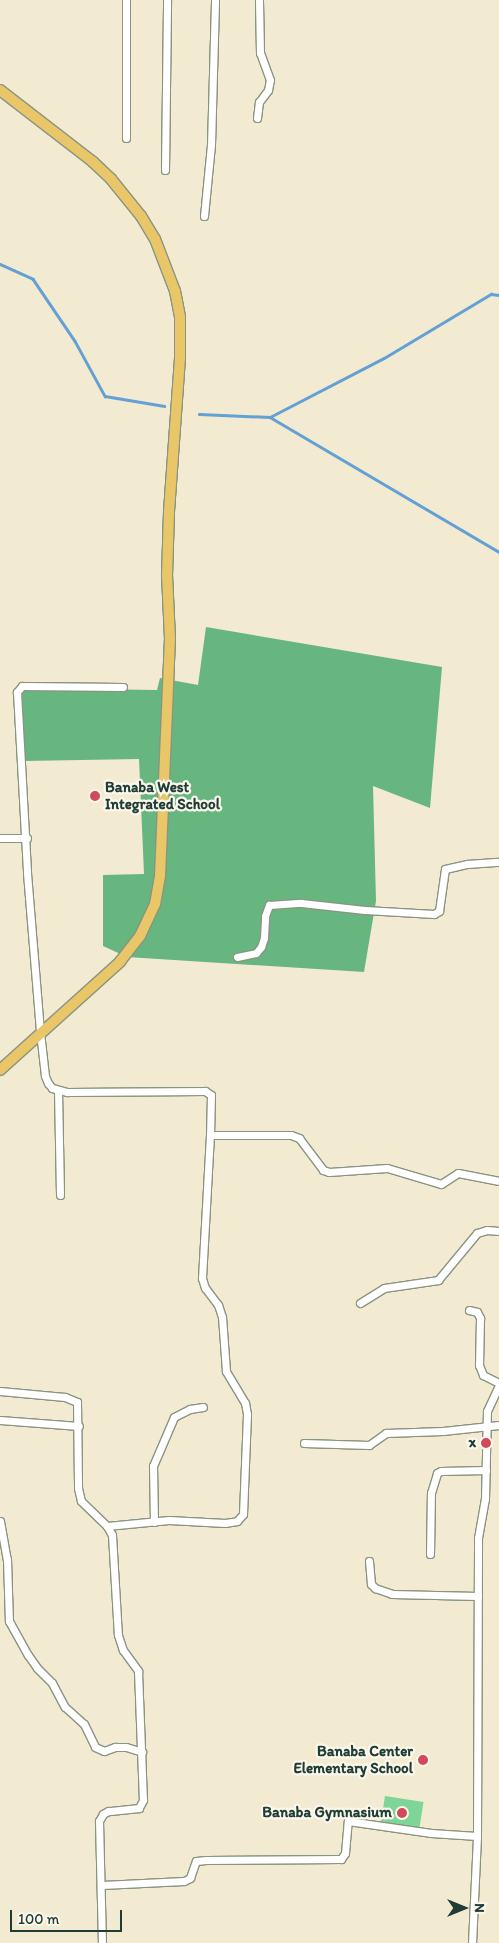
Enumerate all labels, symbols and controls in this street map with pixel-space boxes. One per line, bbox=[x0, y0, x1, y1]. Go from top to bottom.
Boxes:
place label: Banaba West Integrated School bbox=[105, 778, 220, 813]
marker: Banaba West Integrated School bbox=[89, 790, 101, 802]
place label: x bbox=[469, 1434, 476, 1452]
marker: x bbox=[480, 1437, 492, 1449]
place label: Banaba Center Elementary School bbox=[293, 1742, 413, 1777]
marker: Banaba Center Elementary School bbox=[417, 1754, 429, 1766]
place label: Banaba Gymnasium bbox=[263, 1804, 392, 1822]
marker: Banaba Gymnasium bbox=[396, 1807, 408, 1819]
north arrow bbox=[439, 1883, 489, 1933]
scale bar bbox=[12, 1900, 125, 1932]
text: N bbox=[471, 1903, 488, 1913]
text: 100 m bbox=[18, 1910, 59, 1928]

